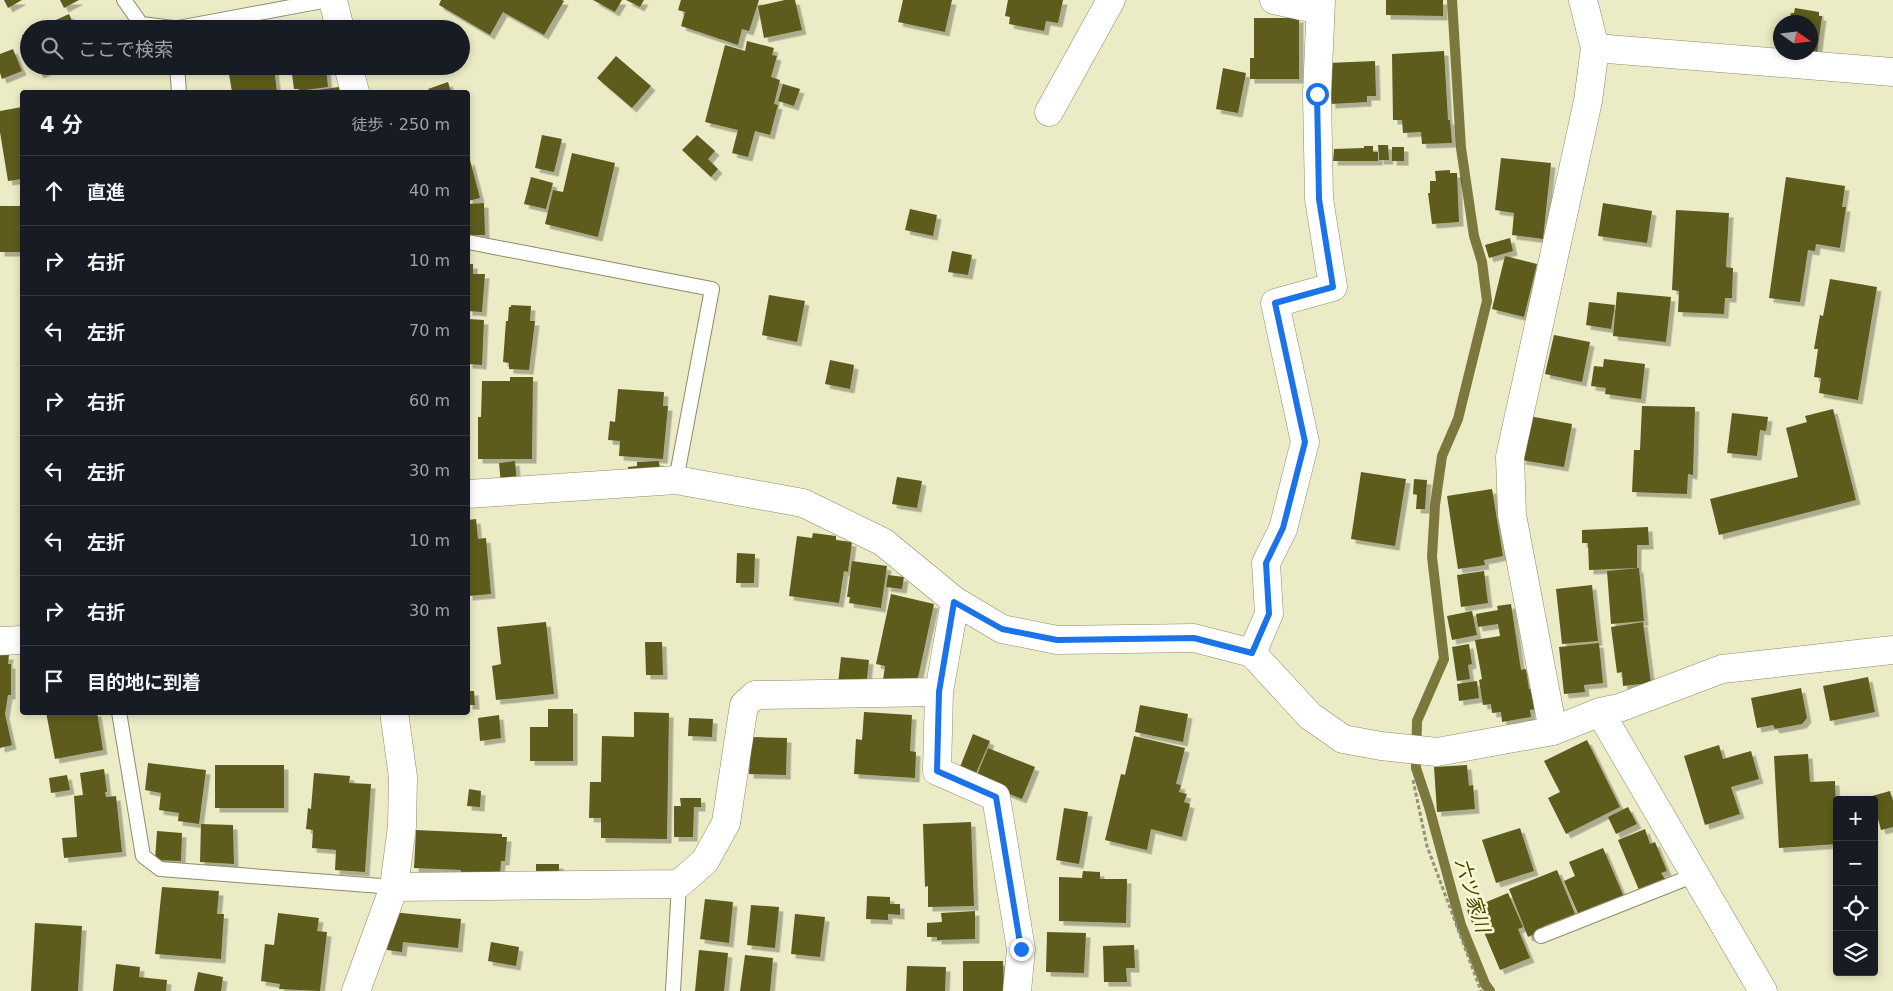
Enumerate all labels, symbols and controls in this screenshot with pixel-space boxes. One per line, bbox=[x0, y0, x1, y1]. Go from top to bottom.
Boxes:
north arrow bbox=[1773, 15, 1818, 60]
search box bbox=[20, 20, 470, 75]
icon: search bbox=[38, 34, 66, 62]
text: ここで検索 bbox=[78, 38, 173, 60]
route start bbox=[1306, 83, 1329, 106]
text: 4 分 bbox=[40, 113, 83, 137]
text: 徒歩 · 250 m bbox=[352, 115, 450, 134]
icon: ahead bbox=[40, 177, 68, 205]
text: 直進 bbox=[87, 181, 125, 203]
text: 40 m bbox=[409, 181, 450, 200]
icon: right bbox=[40, 247, 68, 275]
text: 右折 bbox=[87, 251, 125, 273]
text: 10 m bbox=[409, 251, 450, 270]
icon: left bbox=[40, 317, 68, 345]
text: 左折 bbox=[87, 321, 125, 343]
text: 70 m bbox=[409, 321, 450, 340]
icon: right bbox=[40, 387, 68, 415]
text: 右折 bbox=[87, 391, 125, 413]
text: 60 m bbox=[409, 391, 450, 410]
icon: left bbox=[40, 457, 68, 485]
text: 左折 bbox=[87, 461, 125, 483]
text: 30 m bbox=[409, 461, 450, 480]
icon: left bbox=[40, 527, 68, 555]
text: 左折 bbox=[87, 531, 125, 553]
text: 10 m bbox=[409, 531, 450, 550]
icon: right bbox=[40, 597, 68, 625]
text: 右折 bbox=[87, 601, 125, 623]
text: 30 m bbox=[409, 601, 450, 620]
icon: arrive bbox=[40, 667, 68, 695]
text: 目的地に到着 bbox=[87, 671, 201, 693]
map controls bbox=[1833, 796, 1878, 976]
button: + bbox=[1833, 796, 1878, 841]
button: − bbox=[1833, 841, 1878, 886]
water label: 六ツ家川 bbox=[1451, 855, 1495, 936]
button: locate bbox=[1833, 886, 1878, 931]
button: layers bbox=[1833, 931, 1878, 976]
route end bbox=[1010, 938, 1033, 961]

